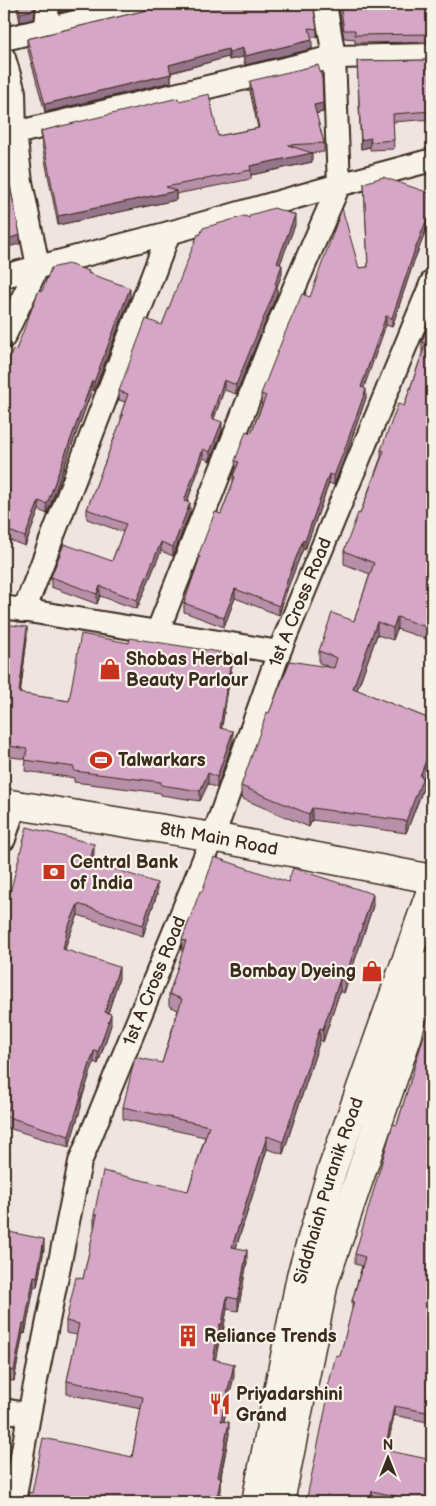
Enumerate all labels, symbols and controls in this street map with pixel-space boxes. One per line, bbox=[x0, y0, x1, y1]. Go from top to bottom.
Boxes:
street label: 1st A Cross Road bbox=[265, 535, 336, 670]
place label: Shobas Herbal Beauty Parlour bbox=[126, 649, 249, 691]
shop icon: Shobas Herbal Beauty Parlour bbox=[97, 656, 123, 682]
sports icon: Talwarkars bbox=[88, 747, 114, 773]
place label: Talwarkars bbox=[118, 750, 206, 771]
street label: 8th Main Road bbox=[158, 819, 280, 860]
place label: Central Bank of India bbox=[70, 852, 179, 894]
bank icon: Central Bank of India bbox=[41, 859, 67, 885]
street label: 1st A Cross Road bbox=[119, 913, 190, 1049]
shop icon: Bombay Dyeing bbox=[359, 958, 385, 984]
place label: Bombay Dyeing bbox=[229, 961, 356, 982]
street label: Siddhaiah Puranik Road bbox=[290, 1095, 368, 1286]
building icon: Reliance Trends bbox=[175, 1323, 201, 1349]
place label: Reliance Trends bbox=[204, 1326, 337, 1347]
place label: Priyadarshini Grand bbox=[236, 1384, 343, 1426]
restaurant icon: Priyadarshini Grand bbox=[207, 1391, 233, 1417]
north arrow bbox=[364, 1434, 414, 1484]
text: N bbox=[383, 1437, 393, 1454]

